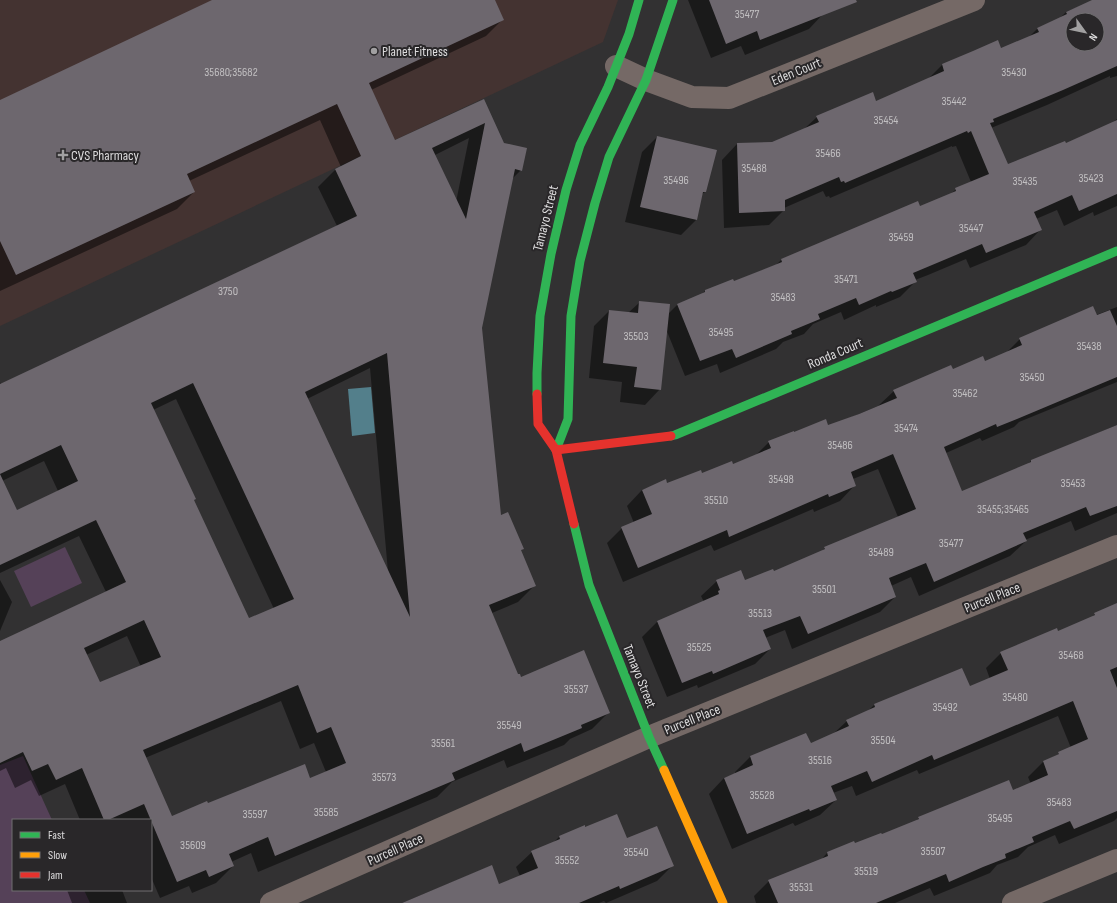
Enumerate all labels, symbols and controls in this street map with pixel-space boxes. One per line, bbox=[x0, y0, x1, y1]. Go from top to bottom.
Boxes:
house number: 35477 bbox=[735, 7, 759, 22]
north arrow bbox=[1065, 12, 1105, 52]
text: N bbox=[1086, 31, 1100, 43]
place label: Planet Fitness bbox=[382, 43, 448, 60]
marker: Planet Fitness bbox=[369, 46, 379, 56]
street label: Eden Court bbox=[769, 54, 824, 89]
house number: 35680;35682 bbox=[204, 65, 258, 80]
house number: 35430 bbox=[1001, 65, 1027, 80]
house number: 35442 bbox=[942, 94, 967, 109]
house number: 35454 bbox=[874, 113, 898, 128]
house number: 35466 bbox=[815, 146, 841, 161]
place label: CVS Pharmacy bbox=[71, 147, 140, 164]
marker: CVS Pharmacy bbox=[58, 150, 68, 160]
house number: 35488 bbox=[741, 161, 767, 176]
house number: 35423 bbox=[1079, 171, 1103, 186]
house number: 35496 bbox=[663, 173, 689, 188]
house number: 35435 bbox=[1013, 174, 1038, 189]
street label: Tamayo Street bbox=[529, 183, 562, 253]
house number: 35447 bbox=[959, 221, 984, 236]
house number: 35459 bbox=[888, 230, 914, 245]
house number: 35471 bbox=[834, 272, 859, 287]
house number: 3750 bbox=[218, 284, 238, 299]
house number: 35483 bbox=[770, 290, 796, 305]
house number: 35495 bbox=[708, 325, 734, 340]
house number: 35503 bbox=[623, 329, 649, 344]
street label: Ronda Court bbox=[805, 334, 865, 373]
house number: 35438 bbox=[1076, 339, 1102, 354]
house number: 35450 bbox=[1019, 370, 1045, 385]
house number: 35462 bbox=[952, 386, 978, 401]
house number: 35474 bbox=[894, 421, 918, 436]
house number: 35486 bbox=[827, 438, 853, 453]
house number: 35498 bbox=[768, 472, 794, 487]
house number: 35453 bbox=[1061, 476, 1085, 491]
house number: 35510 bbox=[704, 493, 728, 508]
house number: 35455;35465 bbox=[977, 502, 1029, 517]
house number: 35477 bbox=[939, 536, 963, 551]
house number: 35489 bbox=[868, 545, 894, 560]
street label: Purcell Place bbox=[962, 578, 1023, 616]
house number: 35501 bbox=[812, 582, 837, 597]
house number: 35513 bbox=[748, 606, 772, 621]
house number: 35525 bbox=[687, 640, 711, 655]
street label: Tamayo Street bbox=[619, 642, 660, 711]
house number: 35468 bbox=[1058, 648, 1084, 663]
house number: 35537 bbox=[564, 682, 588, 697]
house number: 35480 bbox=[1002, 690, 1028, 705]
street label: Purcell Place bbox=[662, 700, 723, 738]
house number: 35492 bbox=[932, 700, 958, 715]
house number: 35549 bbox=[496, 718, 522, 733]
house number: 35504 bbox=[870, 733, 896, 748]
house number: 35561 bbox=[431, 736, 456, 751]
house number: 35516 bbox=[808, 753, 832, 768]
house number: 35573 bbox=[372, 770, 396, 785]
house number: 35528 bbox=[750, 788, 774, 803]
house number: 35483 bbox=[1046, 795, 1072, 810]
house number: 35585 bbox=[314, 805, 339, 820]
house number: 35597 bbox=[243, 807, 268, 822]
house number: 35495 bbox=[987, 811, 1013, 826]
legend bbox=[12, 819, 152, 891]
text: Fast bbox=[48, 828, 65, 843]
street label: Purcell Place bbox=[365, 830, 426, 869]
house number: 35609 bbox=[180, 838, 206, 853]
house number: 35507 bbox=[921, 844, 946, 859]
house number: 35540 bbox=[623, 845, 649, 860]
text: Slow bbox=[48, 848, 67, 863]
house number: 35552 bbox=[555, 853, 579, 868]
house number: 35519 bbox=[854, 864, 878, 879]
text: Jam bbox=[47, 868, 63, 883]
house number: 35531 bbox=[789, 880, 814, 895]

